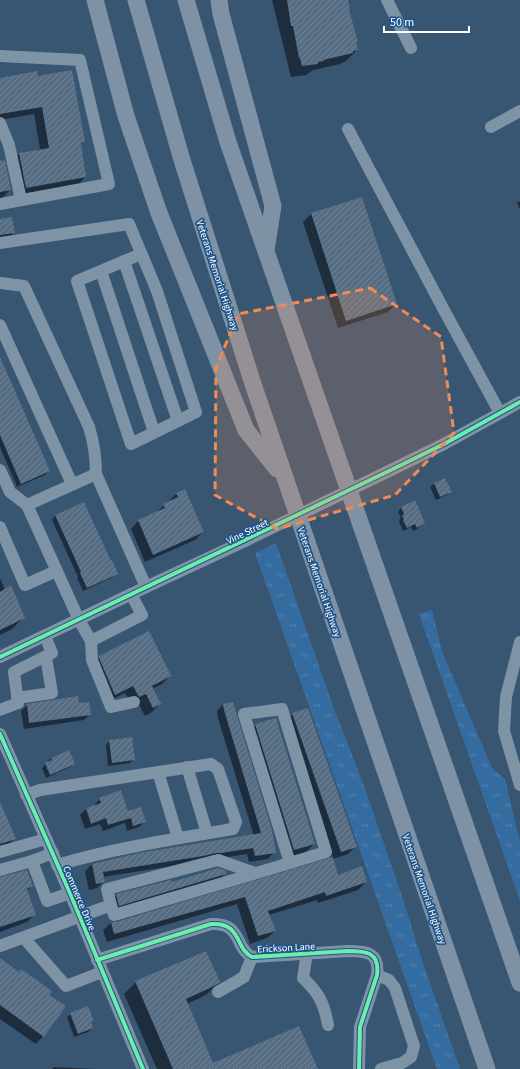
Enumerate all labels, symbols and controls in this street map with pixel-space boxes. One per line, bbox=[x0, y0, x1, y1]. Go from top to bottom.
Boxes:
scale bar bbox=[384, 8, 469, 34]
text: 50 m bbox=[390, 14, 414, 31]
street label: Veterans Memorial Highway bbox=[193, 218, 242, 333]
street label: Vine Street bbox=[224, 515, 271, 548]
street label: Veterans Memorial Highway bbox=[294, 525, 345, 640]
street label: Veterans Memorial Highway bbox=[399, 832, 450, 947]
street label: Commerce Drive bbox=[59, 864, 99, 933]
street label: Erickson Lane bbox=[257, 939, 315, 957]

